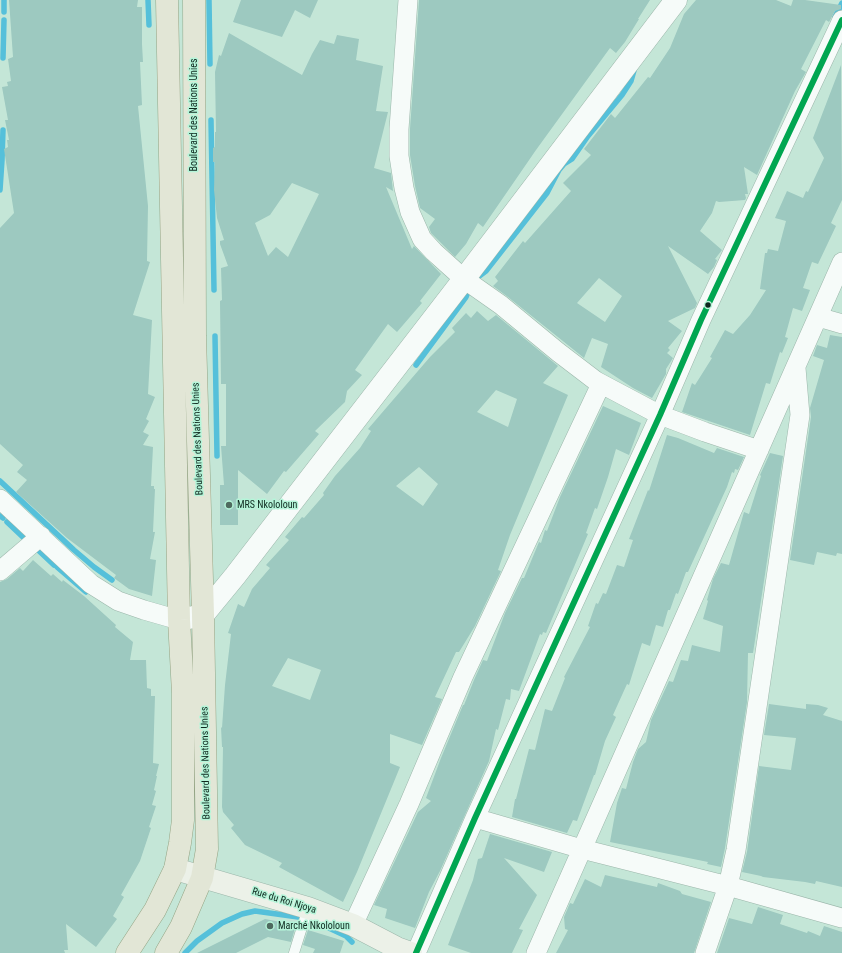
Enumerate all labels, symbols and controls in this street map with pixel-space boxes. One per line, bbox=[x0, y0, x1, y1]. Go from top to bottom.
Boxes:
street label: Boulevard des Nations Unies bbox=[188, 59, 200, 171]
unlabelled marker bbox=[703, 300, 713, 310]
street label: Boulevard des Nations Unies bbox=[190, 382, 206, 496]
place label: MRS Nkololoun bbox=[237, 499, 297, 511]
marker: MRS Nkololoun bbox=[224, 500, 234, 510]
street label: Boulevard des Nations Unies bbox=[199, 706, 213, 820]
street label: Rue du Roi Njoya bbox=[250, 886, 318, 916]
place label: Marché Nkololoun bbox=[278, 920, 350, 932]
marker: Marché Nkololoun bbox=[265, 921, 275, 931]

